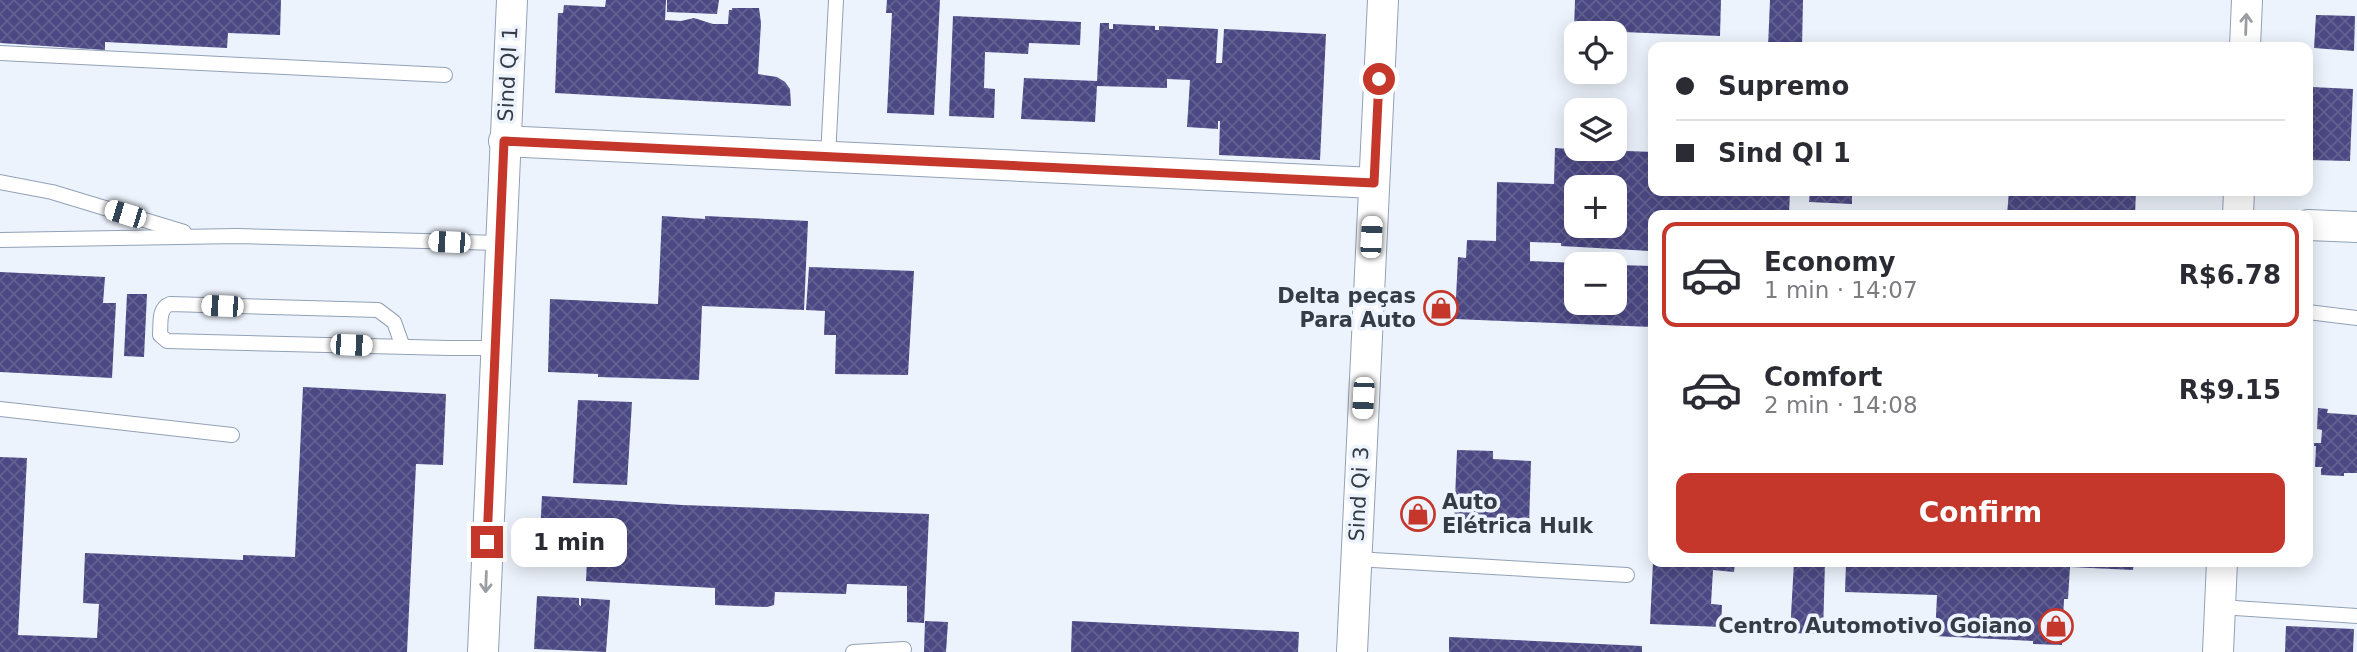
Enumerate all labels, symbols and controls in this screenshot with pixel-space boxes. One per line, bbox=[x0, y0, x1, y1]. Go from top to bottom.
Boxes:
one-way arrow bbox=[2239, 12, 2252, 35]
map controls bbox=[1564, 21, 1627, 315]
button: locate bbox=[1564, 21, 1627, 84]
street label: Sind QI 1 bbox=[494, 26, 522, 122]
route start bbox=[1363, 63, 1395, 95]
text: Supremo bbox=[1718, 71, 1849, 101]
button: layers bbox=[1564, 98, 1627, 161]
text: Sind QI 1 bbox=[1718, 138, 1851, 168]
button: + bbox=[1564, 175, 1627, 238]
car bbox=[102, 198, 149, 230]
car bbox=[1360, 215, 1383, 259]
car bbox=[428, 231, 471, 253]
icon: car bbox=[1680, 243, 1743, 306]
text: Economy bbox=[1764, 247, 1895, 277]
button: − bbox=[1564, 252, 1627, 315]
text: R$6.78 bbox=[2179, 260, 2281, 290]
text: 1 min · 14:07 bbox=[1764, 277, 1918, 303]
place label: Delta peças Para Auto bbox=[1277, 284, 1416, 332]
shop icon: Delta peças Para Auto bbox=[1422, 289, 1460, 327]
car bbox=[201, 295, 244, 317]
car bbox=[330, 334, 373, 356]
icon: car bbox=[1680, 358, 1743, 421]
text: Comfort bbox=[1764, 362, 1882, 392]
text: R$9.15 bbox=[2179, 375, 2281, 405]
car bbox=[1352, 376, 1375, 420]
text: 2 min · 14:08 bbox=[1764, 392, 1918, 418]
street label: Sind Qi 3 bbox=[1345, 446, 1373, 542]
button: Confirm bbox=[1676, 473, 2285, 553]
place label: Auto Elétrica Hulk bbox=[1442, 490, 1594, 538]
shop icon: Auto Elétrica Hulk bbox=[1399, 495, 1437, 533]
callout: 1 min bbox=[512, 518, 627, 566]
route end bbox=[471, 526, 503, 558]
text: 1 min bbox=[533, 529, 605, 555]
one-way arrow bbox=[479, 570, 492, 593]
shop icon: Centro Automotivo Goiano bbox=[2037, 607, 2075, 645]
place label: Centro Automotivo Goiano bbox=[1718, 614, 2032, 638]

